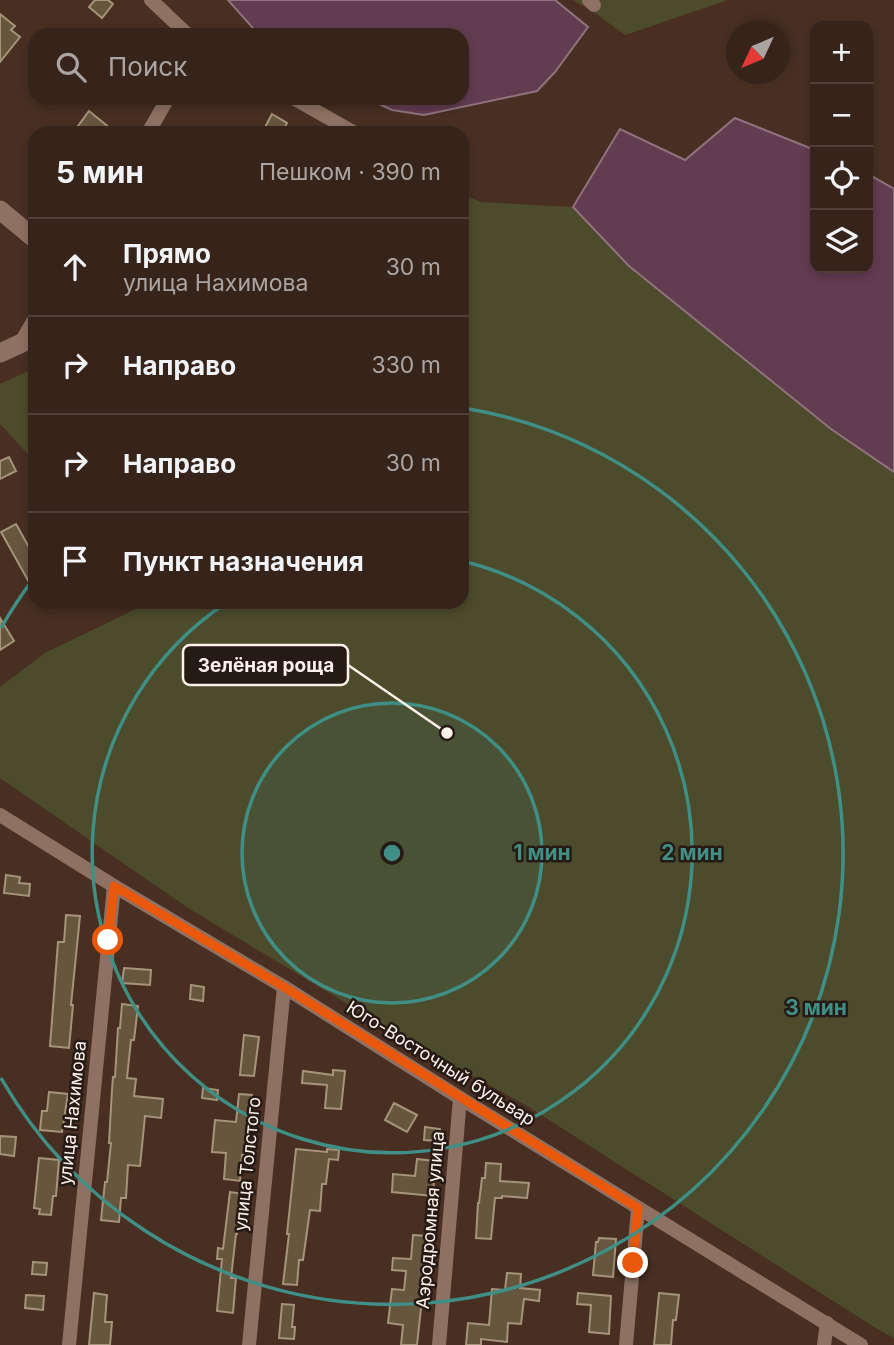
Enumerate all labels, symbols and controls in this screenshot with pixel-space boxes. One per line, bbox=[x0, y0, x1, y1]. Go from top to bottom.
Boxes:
north arrow bbox=[726, 21, 789, 84]
map controls bbox=[810, 21, 873, 273]
button: + bbox=[810, 21, 873, 84]
search box bbox=[28, 28, 469, 105]
icon: search bbox=[52, 48, 90, 86]
text: Поиск bbox=[108, 51, 187, 82]
button: − bbox=[810, 84, 873, 147]
button: locate bbox=[810, 147, 873, 210]
text: 5 мин bbox=[56, 154, 144, 190]
text: Пешком · 390 m bbox=[259, 158, 441, 186]
button: layers bbox=[810, 210, 873, 273]
text: Прямо bbox=[123, 238, 211, 269]
icon: ahead bbox=[56, 248, 94, 286]
text: 30 m bbox=[386, 253, 441, 281]
text: улица Нахимова bbox=[123, 269, 308, 297]
icon: right bbox=[56, 346, 94, 384]
text: Направо bbox=[123, 350, 236, 381]
text: 330 m bbox=[371, 351, 441, 379]
icon: right bbox=[56, 444, 94, 482]
text: Направо bbox=[123, 448, 236, 479]
text: 30 m bbox=[386, 449, 441, 477]
icon: arrive bbox=[56, 542, 94, 580]
text: Пункт назначения bbox=[123, 546, 364, 577]
callout: Зелёная роща bbox=[183, 645, 348, 685]
text: Зелёная роща bbox=[198, 654, 334, 677]
text: 1 мин bbox=[513, 840, 571, 865]
text: 2 мин bbox=[661, 840, 723, 865]
centre of rings bbox=[380, 841, 404, 865]
route start bbox=[92, 924, 123, 955]
text: 3 мин bbox=[785, 995, 847, 1020]
street label: Юго-Восточный бульвар bbox=[343, 996, 539, 1130]
street label: улица Нахимова bbox=[54, 1040, 90, 1186]
street label: улица Толстого bbox=[229, 1096, 265, 1232]
street label: Аэродромная улица bbox=[412, 1130, 448, 1310]
route end bbox=[617, 1247, 648, 1278]

